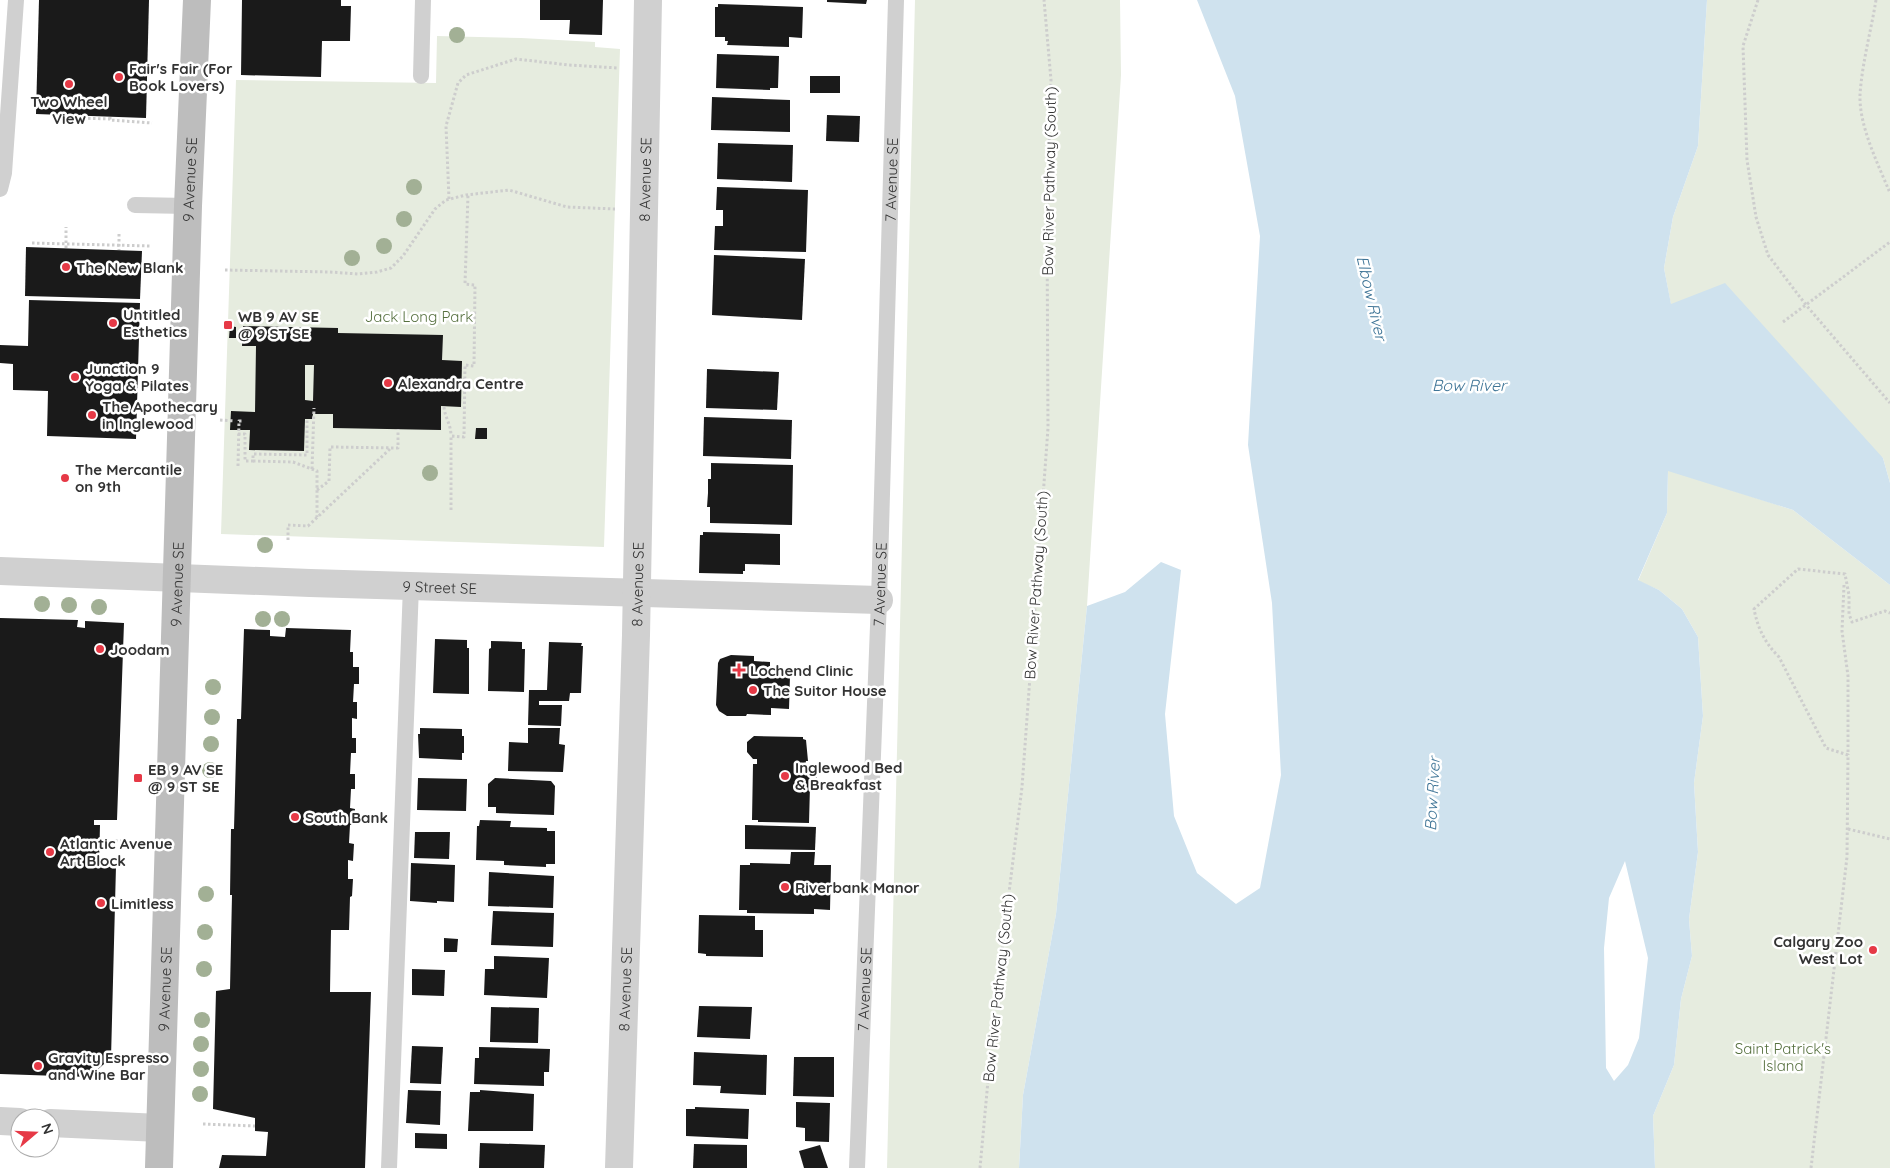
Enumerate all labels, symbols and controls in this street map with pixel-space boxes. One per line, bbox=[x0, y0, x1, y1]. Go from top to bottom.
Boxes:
place label: Fair's Fair (For Book Lovers) bbox=[129, 59, 233, 95]
marker: Fair's Fair (For Book Lovers) bbox=[113, 71, 125, 83]
marker: Two Wheel View bbox=[63, 78, 75, 90]
street label: Bow River Pathway (South) bbox=[1038, 86, 1060, 276]
place label: Two Wheel View bbox=[30, 92, 108, 128]
street label: 9 Avenue SE bbox=[178, 137, 201, 222]
street label: 8 Avenue SE bbox=[634, 137, 655, 222]
street label: 7 Avenue SE bbox=[880, 137, 902, 222]
water label: Elbow River bbox=[1353, 254, 1392, 344]
place label: The New Blank bbox=[76, 258, 184, 277]
marker: The New Blank bbox=[60, 261, 72, 273]
place label: Untitled Esthetics bbox=[123, 305, 187, 341]
place label: WB 9 AV SE @ 9 ST SE bbox=[238, 307, 319, 343]
park label: Jack Long Park bbox=[365, 307, 473, 326]
marker: Untitled Esthetics bbox=[107, 317, 119, 329]
marker: WB 9 AV SE @ 9 ST SE bbox=[222, 319, 234, 331]
place label: Junction 9 Yoga & Pilates bbox=[85, 359, 189, 395]
marker: Junction 9 Yoga & Pilates bbox=[69, 371, 81, 383]
place label: Alexandra Centre bbox=[398, 374, 524, 393]
water label: Bow River bbox=[1432, 375, 1508, 395]
marker: Alexandra Centre bbox=[382, 377, 394, 389]
place label: The Apothecary in Inglewood bbox=[102, 397, 218, 433]
marker: The Apothecary in Inglewood bbox=[86, 409, 98, 421]
place label: The Mercantile on 9th bbox=[75, 460, 182, 496]
marker: The Mercantile on 9th bbox=[59, 472, 71, 484]
street label: Bow River Pathway (South) bbox=[1020, 490, 1052, 680]
street label: 9 Avenue SE bbox=[166, 542, 187, 627]
street label: 8 Avenue SE bbox=[627, 542, 647, 627]
street label: 7 Avenue SE bbox=[868, 542, 890, 627]
street label: 9 Street SE bbox=[402, 576, 477, 597]
place label: Joodam bbox=[110, 640, 170, 659]
marker: Joodam bbox=[94, 643, 106, 655]
place label: Lochend Clinic bbox=[750, 661, 853, 680]
marker: Lochend Clinic bbox=[732, 663, 746, 677]
place label: The Suitor House bbox=[763, 681, 887, 700]
marker: The Suitor House bbox=[747, 684, 759, 696]
water label: Bow River bbox=[1420, 755, 1444, 832]
place label: Inglewood Bed & Breakfast bbox=[795, 758, 902, 794]
place label: EB 9 AV SE @ 9 ST SE bbox=[148, 760, 223, 796]
marker: Inglewood Bed & Breakfast bbox=[779, 770, 791, 782]
marker: EB 9 AV SE @ 9 ST SE bbox=[132, 772, 144, 784]
place label: South Bank bbox=[305, 808, 388, 827]
marker: South Bank bbox=[289, 811, 301, 823]
place label: Atlantic Avenue Art Block bbox=[60, 834, 173, 870]
marker: Atlantic Avenue Art Block bbox=[44, 846, 56, 858]
place label: Riverbank Manor bbox=[795, 878, 920, 897]
marker: Riverbank Manor bbox=[779, 881, 791, 893]
street label: Bow River Pathway (South) bbox=[979, 893, 1017, 1083]
place label: Limitless bbox=[111, 894, 174, 913]
marker: Limitless bbox=[95, 897, 107, 909]
place label: Calgary Zoo West Lot bbox=[1773, 932, 1863, 968]
marker: Calgary Zoo West Lot bbox=[1867, 944, 1879, 956]
street label: 9 Avenue SE bbox=[154, 946, 175, 1032]
street label: 8 Avenue SE bbox=[614, 946, 636, 1032]
street label: 7 Avenue SE bbox=[853, 947, 875, 1032]
park label: Saint Patrick's Island bbox=[1735, 1039, 1831, 1075]
place label: Gravity Espresso and Wine Bar bbox=[48, 1048, 169, 1084]
marker: Gravity Espresso and Wine Bar bbox=[32, 1060, 44, 1072]
north arrow bbox=[10, 1108, 60, 1158]
text: N bbox=[37, 1121, 57, 1137]

